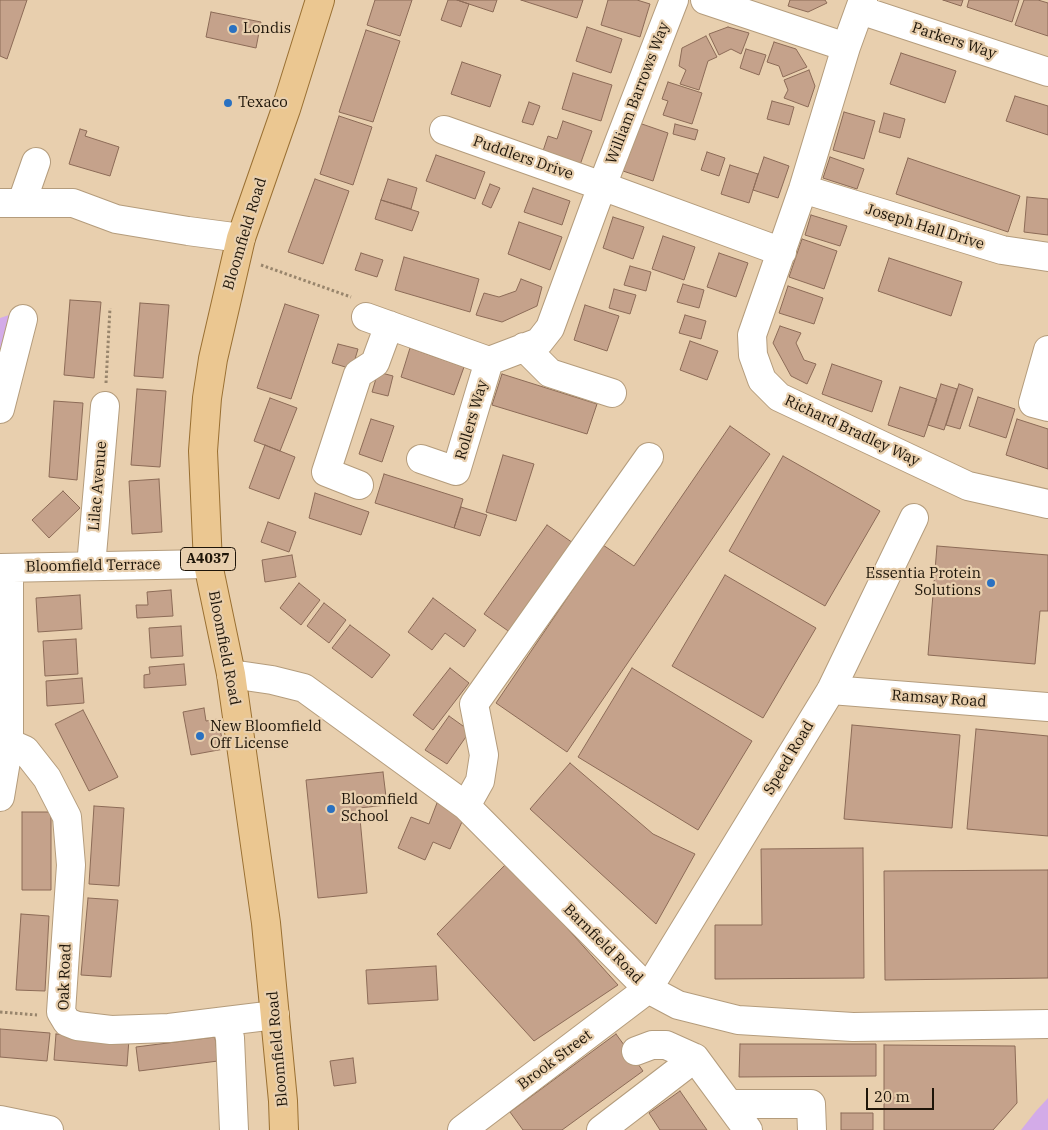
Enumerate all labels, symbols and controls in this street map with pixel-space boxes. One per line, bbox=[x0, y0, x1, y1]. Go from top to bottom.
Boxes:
street label: William Barrows Way bbox=[603, 19, 673, 167]
street label: Parkers Way bbox=[910, 19, 998, 63]
place label: Londis bbox=[243, 20, 291, 38]
marker: Londis bbox=[227, 23, 239, 35]
place label: Texaco bbox=[238, 94, 288, 112]
marker: Texaco bbox=[222, 97, 234, 109]
street label: Puddlers Drive bbox=[471, 132, 575, 184]
street label: Bloomfield Road bbox=[219, 176, 271, 292]
street label: Joseph Hall Drive bbox=[864, 200, 986, 254]
street label: Rollers Way bbox=[452, 378, 492, 462]
street label: Richard Bradley Way bbox=[782, 392, 922, 470]
street label: Lilac Avenue bbox=[85, 440, 111, 532]
road number: A4037 bbox=[180, 548, 236, 570]
street label: Bloomfield Terrace bbox=[25, 556, 161, 576]
place label: Essentia Protein Solutions bbox=[866, 565, 981, 600]
marker: Essentia Protein Solutions bbox=[985, 577, 997, 589]
street label: Bloomfield Road bbox=[204, 589, 244, 707]
street label: Ramsay Road bbox=[891, 687, 987, 711]
place label: New Bloomfield Off License bbox=[210, 718, 322, 753]
street label: Speed Road bbox=[760, 718, 818, 798]
marker: New Bloomfield Off License bbox=[194, 730, 206, 742]
place label: Bloomfield School bbox=[341, 791, 418, 826]
marker: Bloomfield School bbox=[325, 803, 337, 815]
street label: Barnfield Road bbox=[560, 901, 646, 987]
street label: Oak Road bbox=[55, 943, 75, 1011]
street label: Bloomfield Road bbox=[264, 990, 292, 1108]
street label: Brook Street bbox=[514, 1026, 596, 1094]
scale bar bbox=[868, 1078, 936, 1110]
text: 20 m bbox=[874, 1087, 910, 1106]

